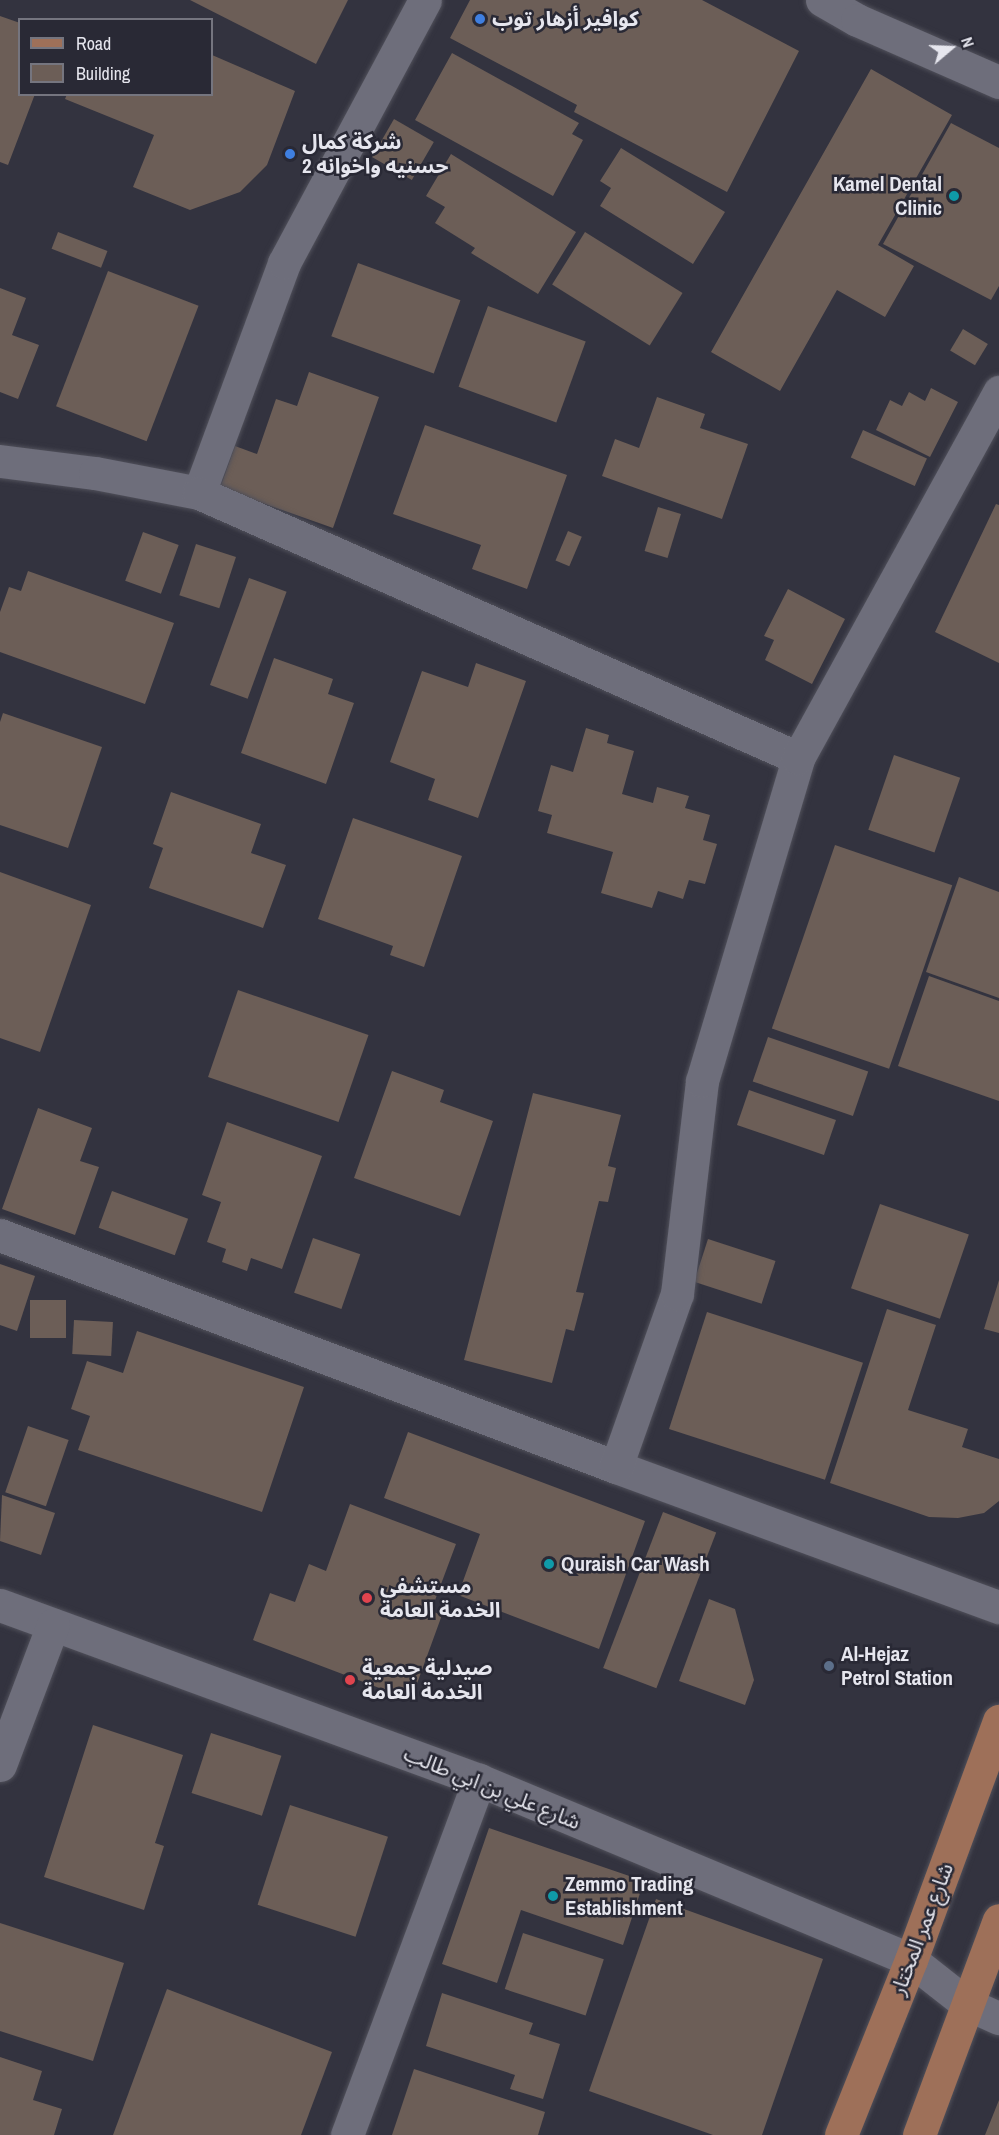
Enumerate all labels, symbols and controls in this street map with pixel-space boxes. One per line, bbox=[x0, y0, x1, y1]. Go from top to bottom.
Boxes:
place label: كوافير أزهار توب bbox=[492, 6, 639, 32]
marker: كوافير أزهار توب bbox=[473, 12, 487, 26]
legend bbox=[18, 18, 213, 96]
north arrow bbox=[921, 18, 981, 78]
text: Road bbox=[76, 31, 111, 56]
text: N bbox=[956, 34, 980, 50]
text: Building bbox=[76, 61, 130, 86]
place label: شركة كمال حسنيه واخوانه 2 bbox=[302, 129, 449, 179]
marker: شركة كمال حسنيه واخوانه 2 bbox=[283, 147, 297, 161]
place label: Kamel Dental Clinic bbox=[833, 171, 942, 221]
marker: Kamel Dental Clinic bbox=[947, 189, 961, 203]
place label: Quraish Car Wash bbox=[561, 1551, 710, 1577]
marker: Quraish Car Wash bbox=[542, 1557, 556, 1571]
place label: مستشفى الخدمة العامة bbox=[380, 1573, 501, 1623]
marker: مستشفى الخدمة العامة bbox=[358, 1589, 376, 1607]
place label: Al-Hejaz Petrol Station bbox=[841, 1641, 953, 1691]
place label: صيدلية جمعية الخدمة العامة bbox=[362, 1655, 492, 1705]
marker: Al-Hejaz Petrol Station bbox=[822, 1659, 836, 1673]
marker: صيدلية جمعية الخدمة العامة bbox=[343, 1673, 357, 1687]
street label: شارع علي بن ابي طالب bbox=[400, 1741, 584, 1835]
street label: شارع عمر المختار bbox=[885, 1860, 959, 1998]
place label: Zemmo Trading Establishment bbox=[565, 1871, 693, 1921]
marker: Zemmo Trading Establishment bbox=[546, 1889, 560, 1903]

